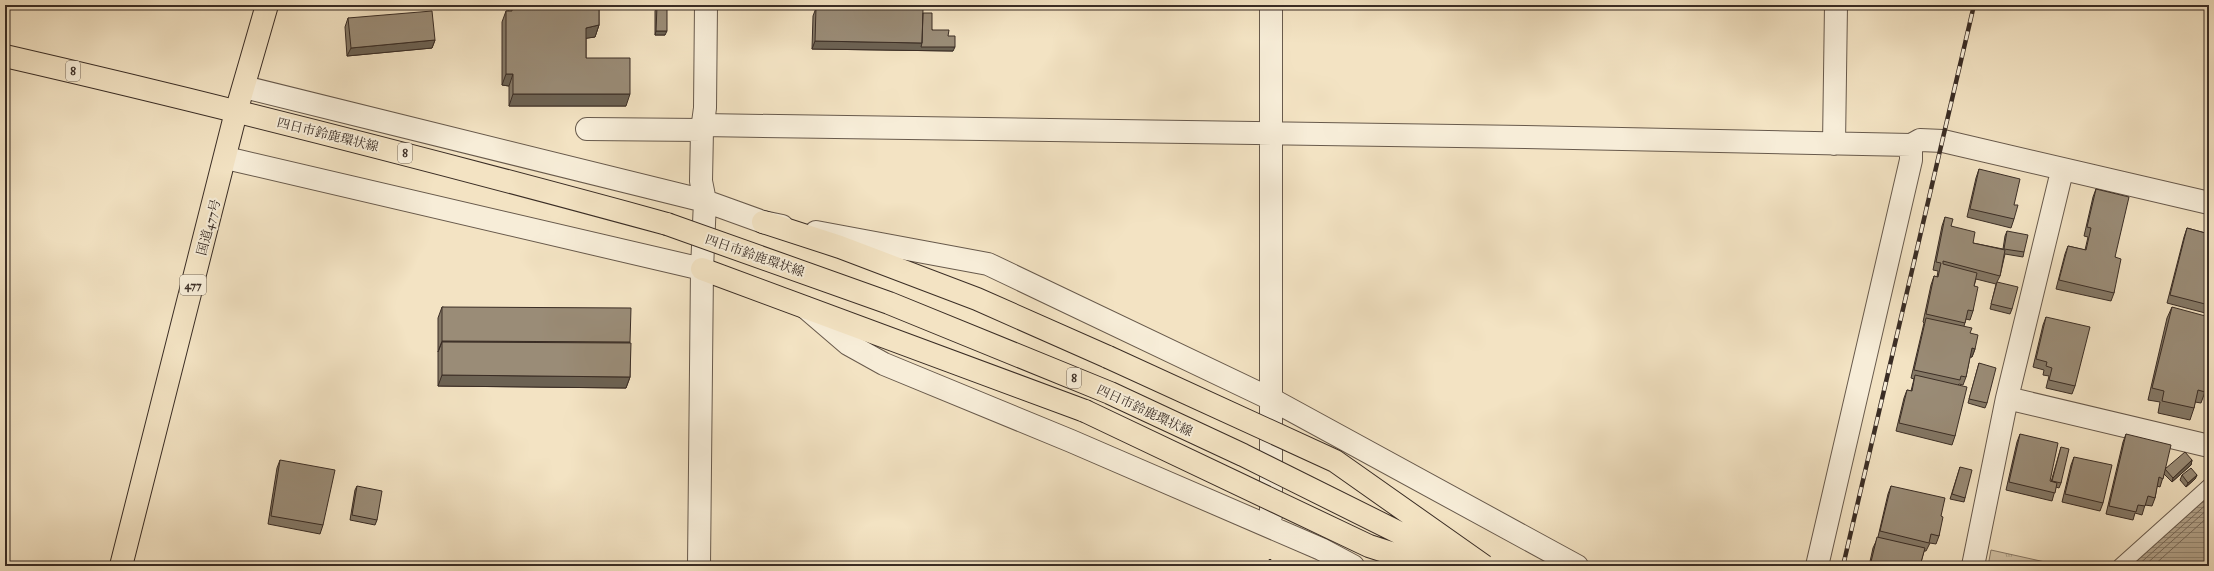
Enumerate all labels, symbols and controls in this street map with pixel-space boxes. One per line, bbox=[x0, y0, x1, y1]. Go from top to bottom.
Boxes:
road number: 8 bbox=[66, 61, 80, 81]
street label: 四日市鈴鹿環状線 bbox=[275, 115, 380, 155]
road number: 8 bbox=[398, 143, 412, 163]
street label: 国道477号 bbox=[194, 197, 224, 257]
street label: 四日市鈴鹿環状線 bbox=[703, 231, 806, 280]
road number: 477 bbox=[180, 275, 206, 295]
road number: 8 bbox=[1067, 368, 1081, 388]
street label: 四日市鈴鹿環状線 bbox=[1094, 382, 1195, 440]

